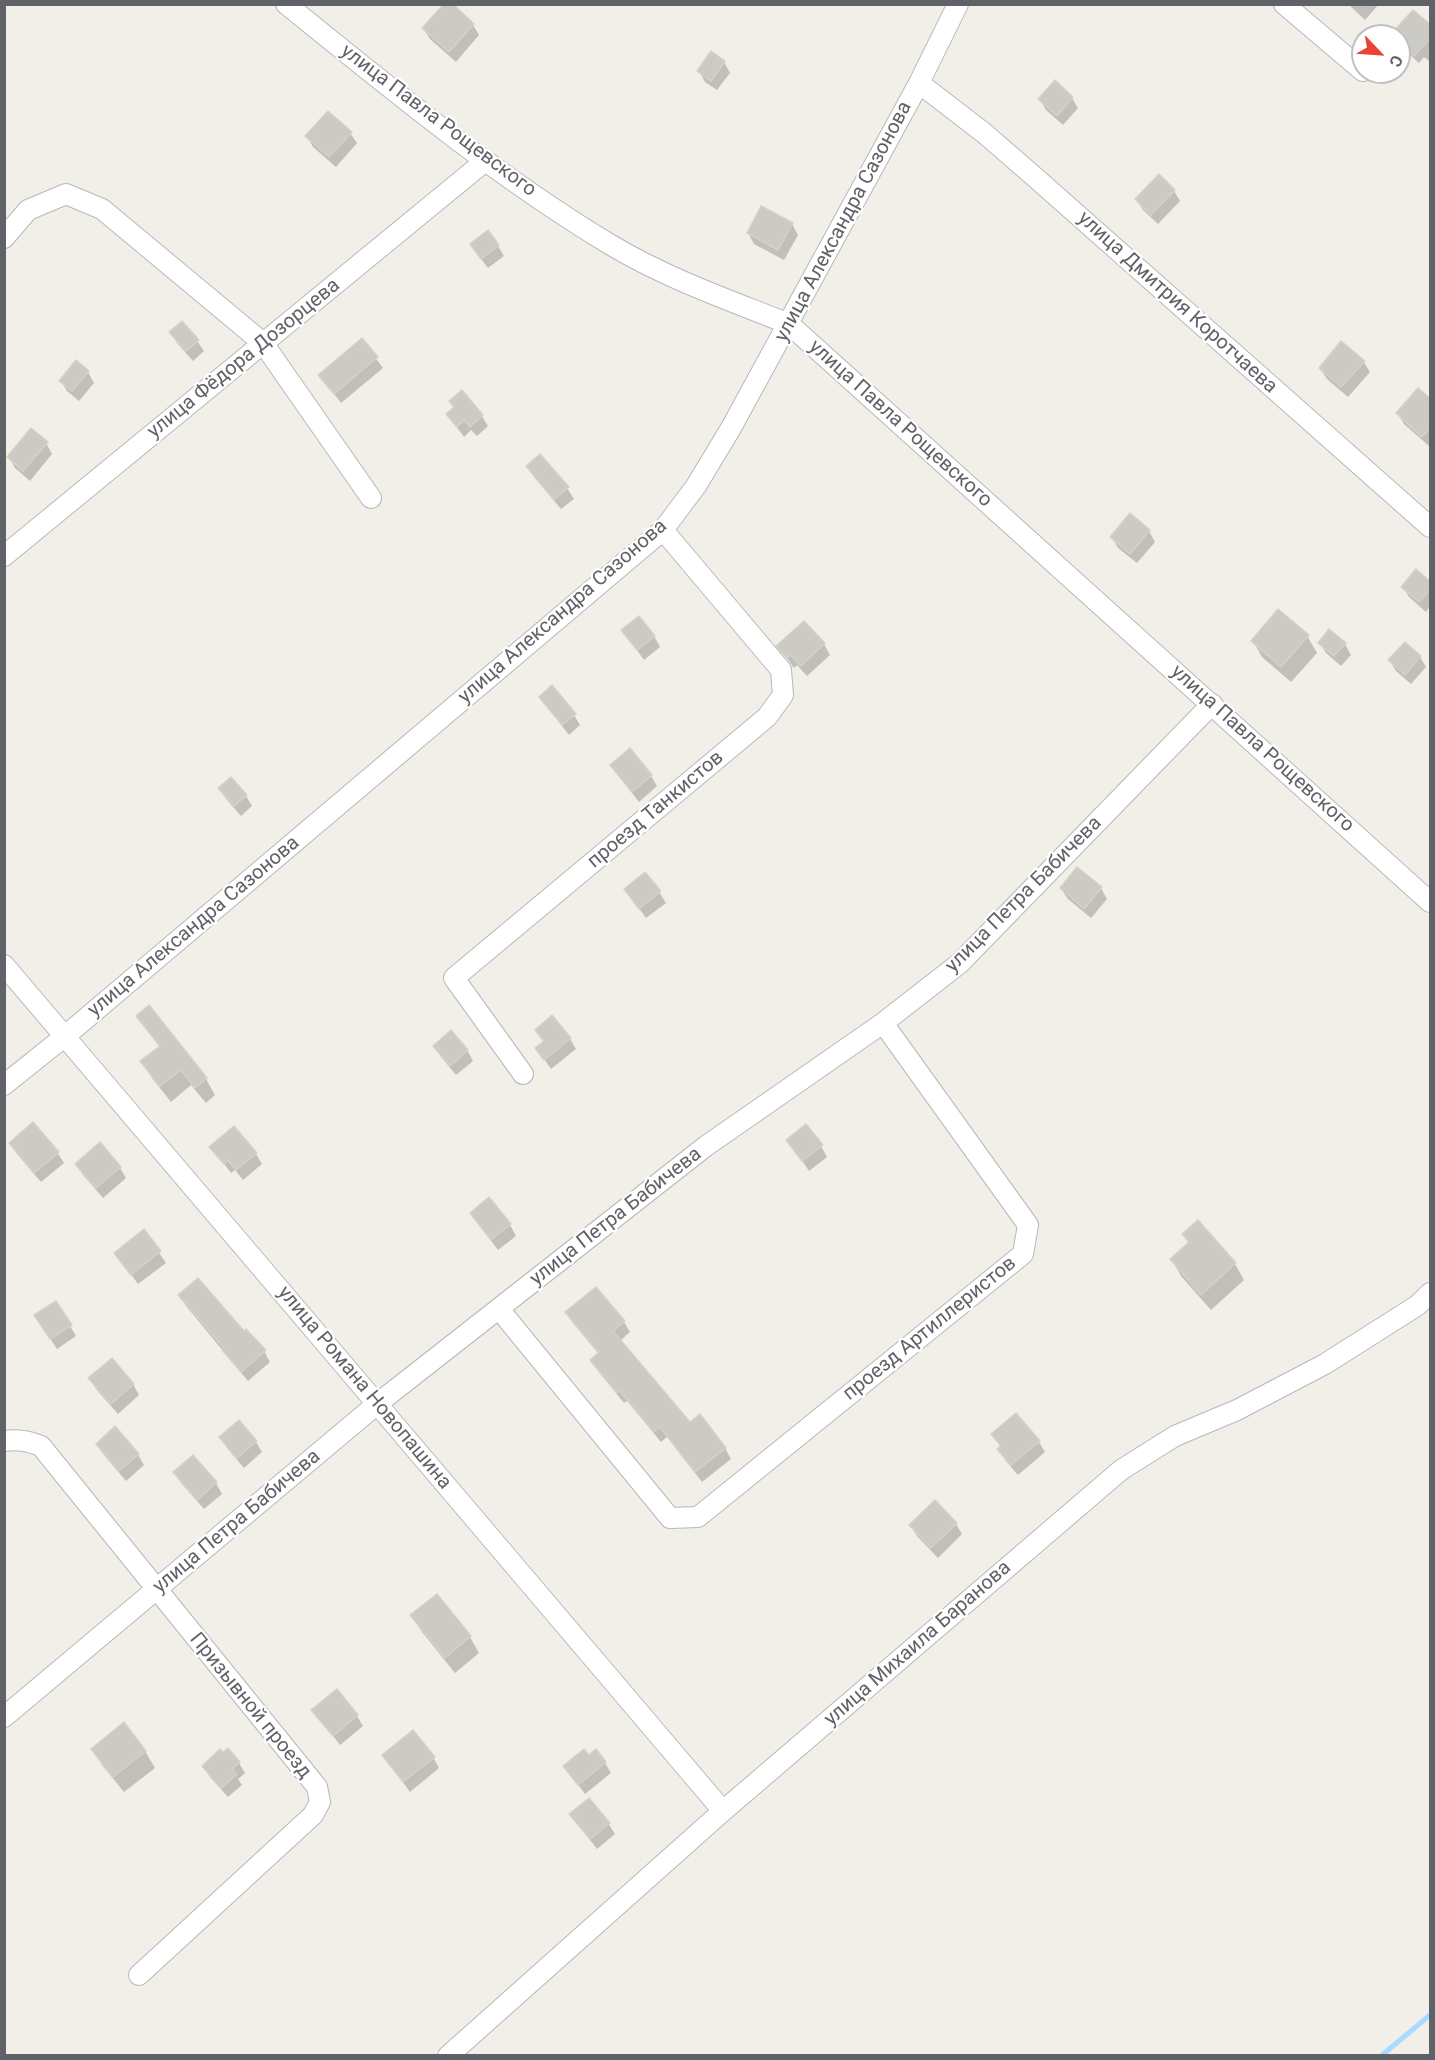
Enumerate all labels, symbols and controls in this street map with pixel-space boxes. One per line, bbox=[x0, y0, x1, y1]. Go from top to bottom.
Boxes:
north arrow bbox=[1351, 24, 1411, 84]
street label: улица Павла Рощевского bbox=[336, 40, 540, 202]
text: С bbox=[1385, 52, 1407, 70]
street label: улица Александра Сазонова bbox=[770, 98, 918, 346]
street label: улица Дмитрия Коротчаева bbox=[1072, 207, 1282, 399]
street label: улица Фёдора Дозорцева bbox=[143, 274, 345, 444]
street label: улица Павла Рощевского bbox=[803, 335, 997, 513]
street label: улица Александра Сазонова bbox=[454, 515, 672, 709]
street label: улица Павла Рощевского bbox=[1165, 660, 1359, 838]
street label: проезд Танкистов bbox=[583, 746, 729, 874]
street label: улица Петра Бабичева bbox=[941, 812, 1107, 978]
street label: улица Александра Сазонова bbox=[83, 831, 305, 1023]
street label: улица Петра Бабичева bbox=[525, 1143, 707, 1291]
street label: проезд Артиллеристов bbox=[839, 1252, 1021, 1406]
street label: улица Романа Новопашина bbox=[272, 1281, 456, 1495]
street label: улица Петра Бабичева bbox=[148, 1445, 326, 1599]
street label: улица Михаила Баранова bbox=[820, 1556, 1016, 1732]
street label: Призывной проезд bbox=[184, 1628, 316, 1784]

